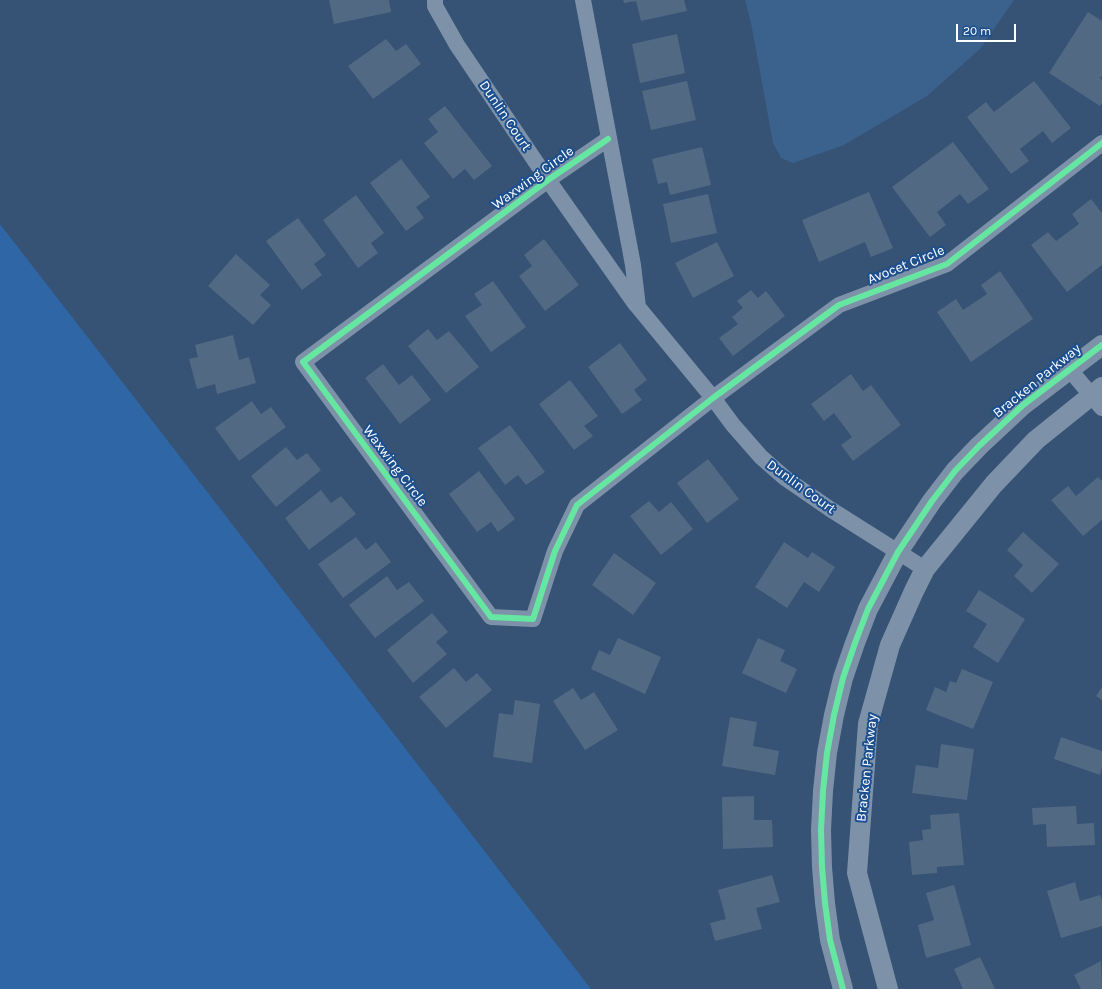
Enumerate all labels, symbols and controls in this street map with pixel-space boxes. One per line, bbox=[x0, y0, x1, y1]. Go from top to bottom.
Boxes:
scale bar bbox=[958, 16, 1018, 42]
text: 20 m bbox=[963, 24, 991, 38]
street label: Dunlin Court bbox=[475, 78, 535, 154]
street label: Waxwing Circle bbox=[489, 143, 577, 213]
street label: Avocet Circle bbox=[865, 242, 947, 288]
street label: Bracken Parkway bbox=[990, 340, 1084, 422]
street label: Waxwing Circle bbox=[359, 422, 431, 510]
street label: Dunlin Court bbox=[763, 456, 839, 518]
street label: Bracken Parkway bbox=[853, 713, 881, 823]

